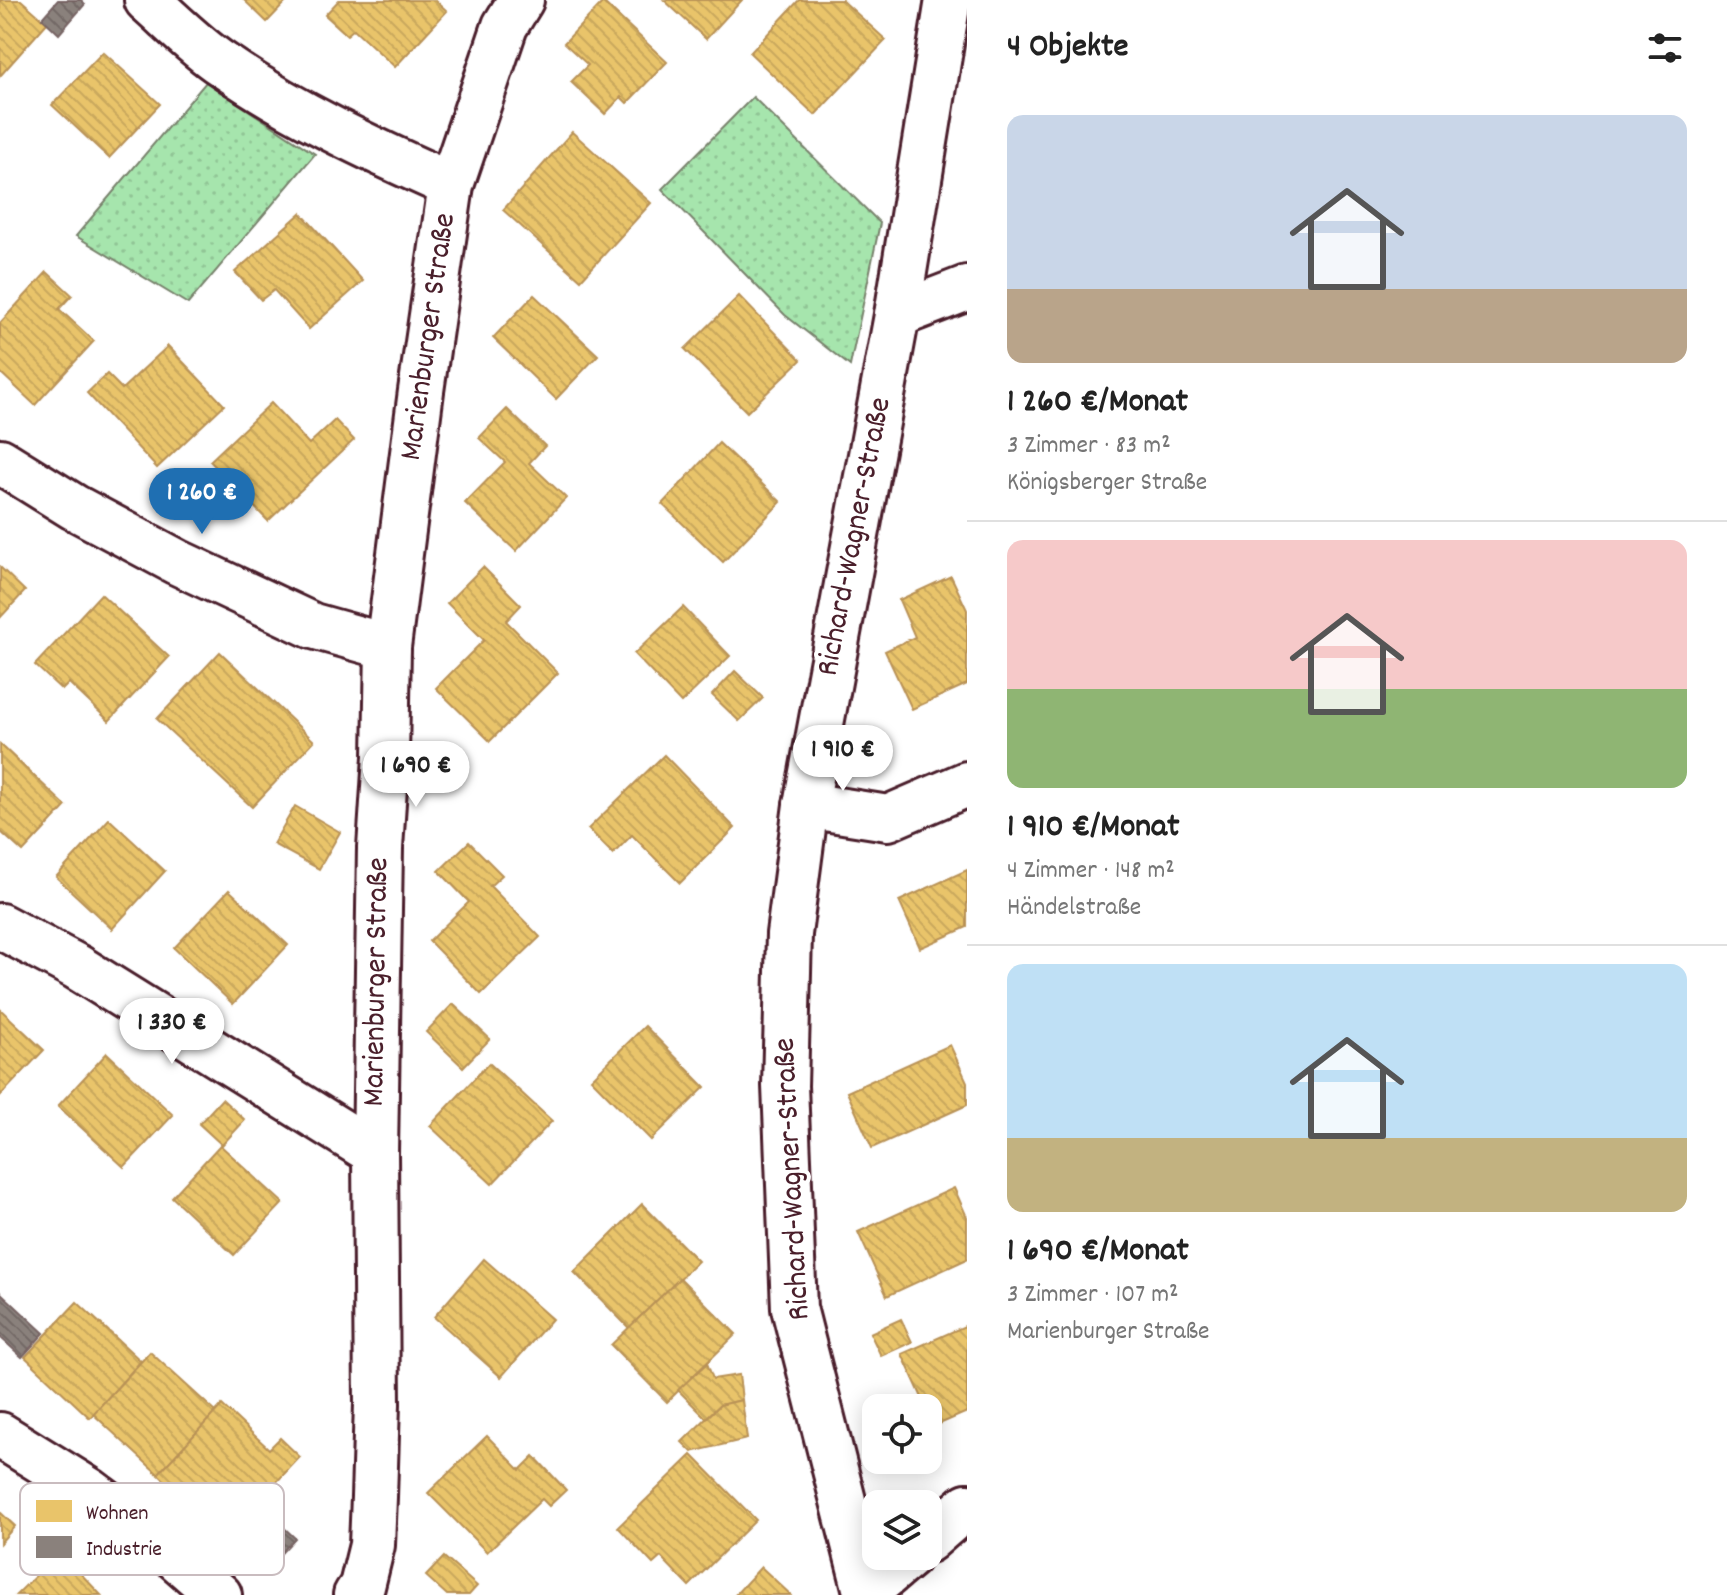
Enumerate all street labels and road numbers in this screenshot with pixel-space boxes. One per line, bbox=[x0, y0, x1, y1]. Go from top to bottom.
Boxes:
street label: Marienburger Straße bbox=[390, 210, 470, 464]
street label: Richard-Wagner-Straße bbox=[806, 394, 906, 680]
street label: Marienburger Straße bbox=[353, 857, 403, 1107]
street label: Richard-Wagner-Straße bbox=[764, 1037, 824, 1321]

